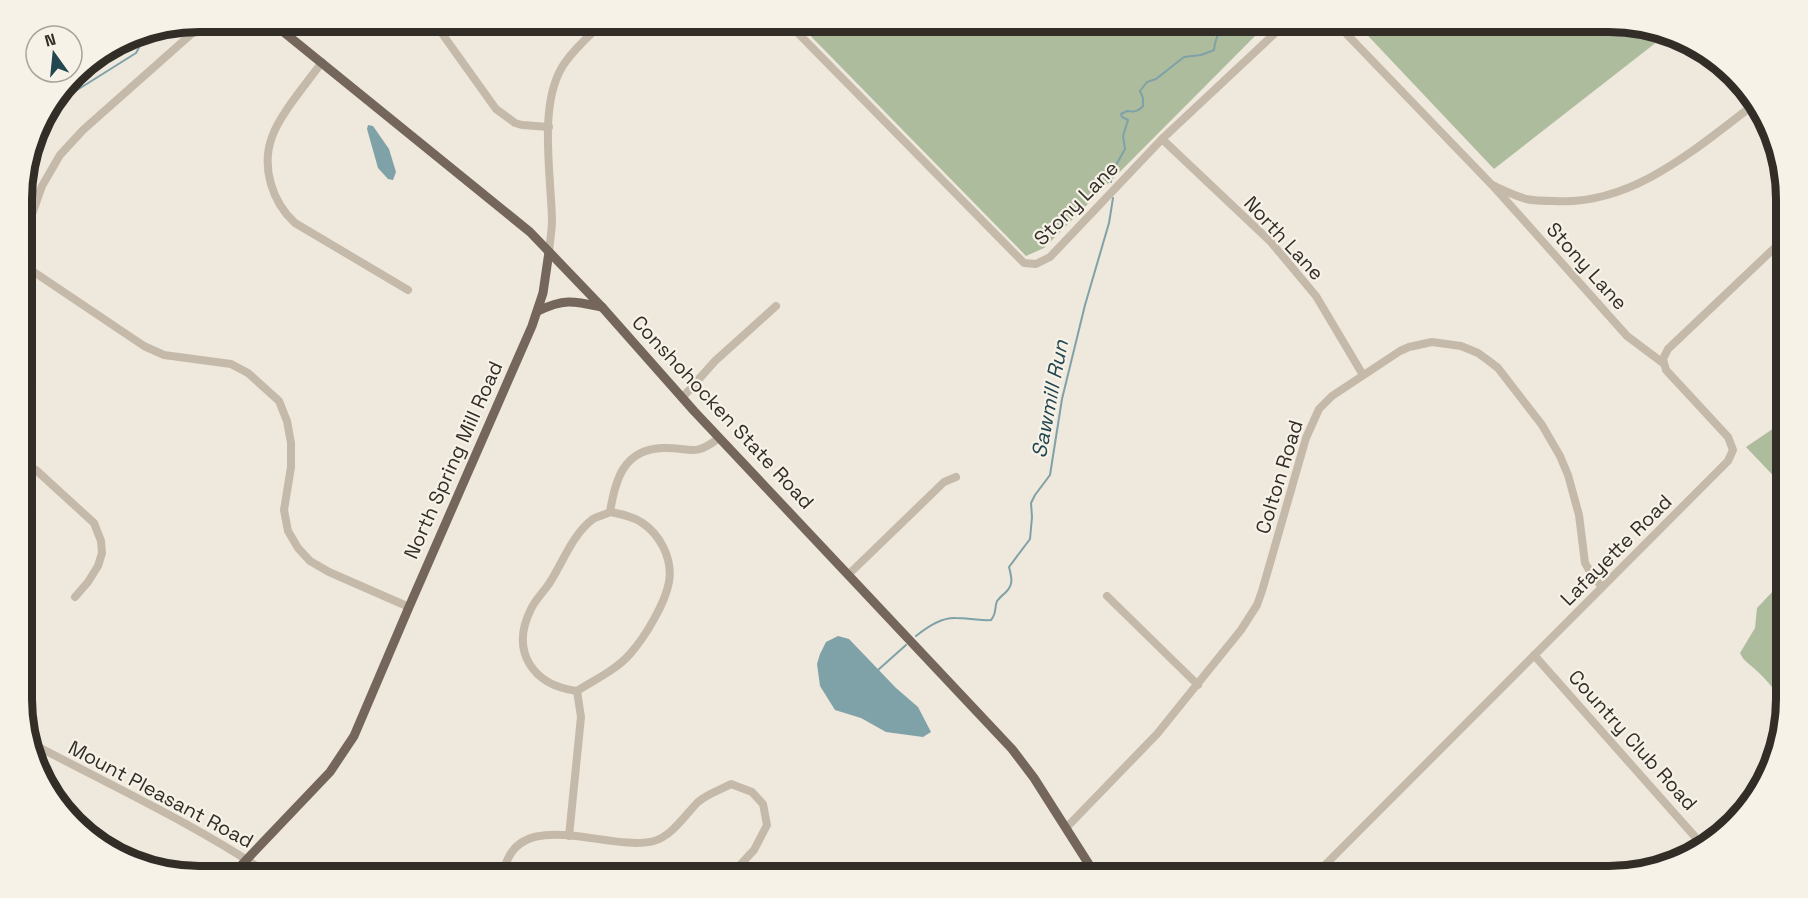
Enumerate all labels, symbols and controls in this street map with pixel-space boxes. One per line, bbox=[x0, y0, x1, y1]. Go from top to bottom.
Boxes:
north arrow bbox=[24, 24, 84, 84]
text: N bbox=[42, 28, 58, 52]
street label: Stony Lane bbox=[1028, 155, 1124, 251]
street label: North Lane bbox=[1238, 190, 1330, 286]
street label: Stony Lane bbox=[1541, 217, 1633, 315]
street label: Conshohocken State Road bbox=[626, 310, 820, 514]
water label: Sawmill Run bbox=[1025, 337, 1074, 460]
street label: North Spring Mill Road bbox=[398, 357, 508, 563]
street label: Colton Road bbox=[1249, 417, 1309, 537]
street label: Lafayette Road bbox=[1555, 489, 1677, 611]
street label: Country Club Road bbox=[1563, 664, 1703, 816]
street label: Mount Pleasant Road bbox=[64, 734, 258, 854]

